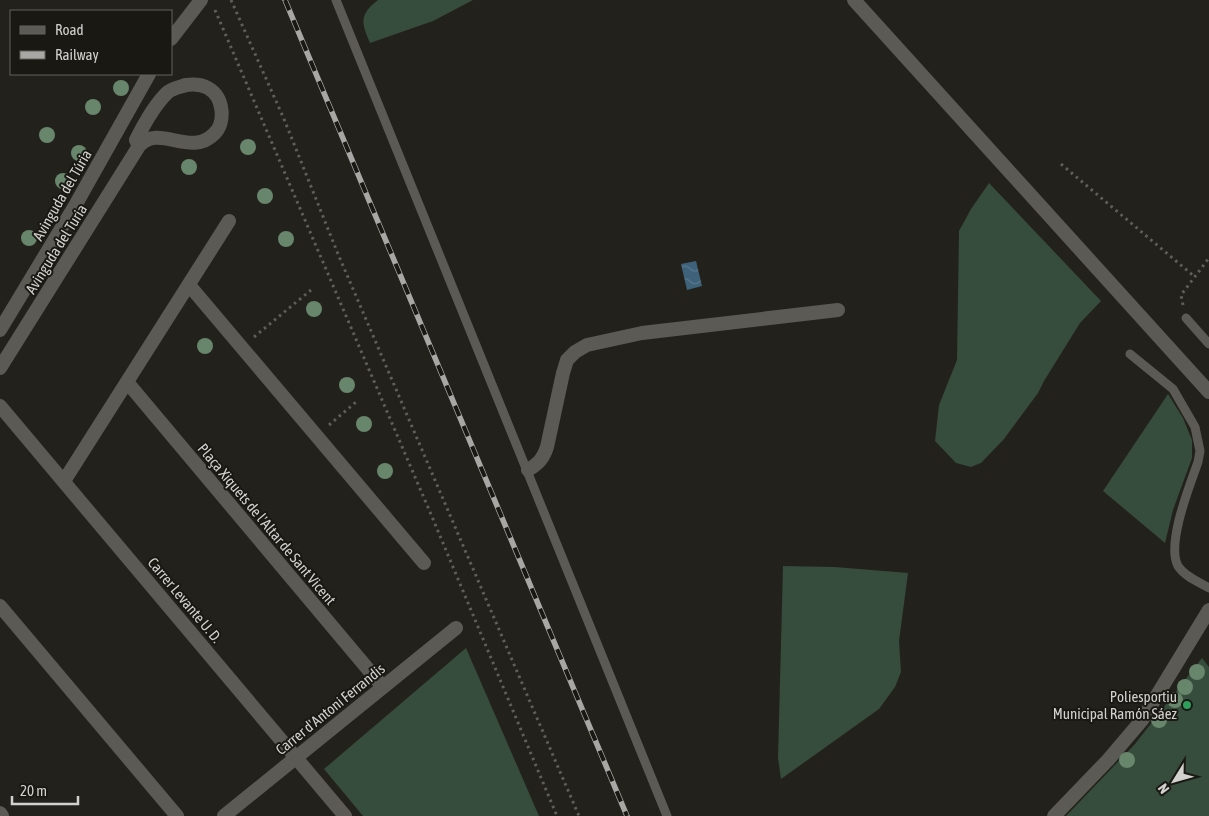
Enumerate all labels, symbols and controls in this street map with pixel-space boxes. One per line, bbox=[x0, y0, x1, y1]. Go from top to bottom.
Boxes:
legend bbox=[10, 10, 172, 75]
text: Road bbox=[55, 21, 84, 38]
text: Railway bbox=[55, 46, 99, 63]
street label: Avinguda del Túria bbox=[29, 147, 95, 243]
street label: Avinguda del Turia bbox=[22, 201, 90, 297]
street label: Plaça Xiquets de l'Altar de Sant Vicent bbox=[195, 440, 339, 608]
street label: Carrer Levante U. D. bbox=[145, 554, 226, 646]
street label: Carrer d'Antoni Ferrandis bbox=[272, 660, 388, 758]
place label: Poliesportiu Municipal Ramón Sáez bbox=[1053, 688, 1178, 722]
marker: Poliesportiu Municipal Ramón Sáez bbox=[1181, 699, 1193, 711]
north arrow bbox=[1149, 756, 1199, 806]
scale bar bbox=[12, 774, 79, 806]
text: N bbox=[1155, 781, 1172, 797]
text: 20 m bbox=[20, 782, 47, 799]

